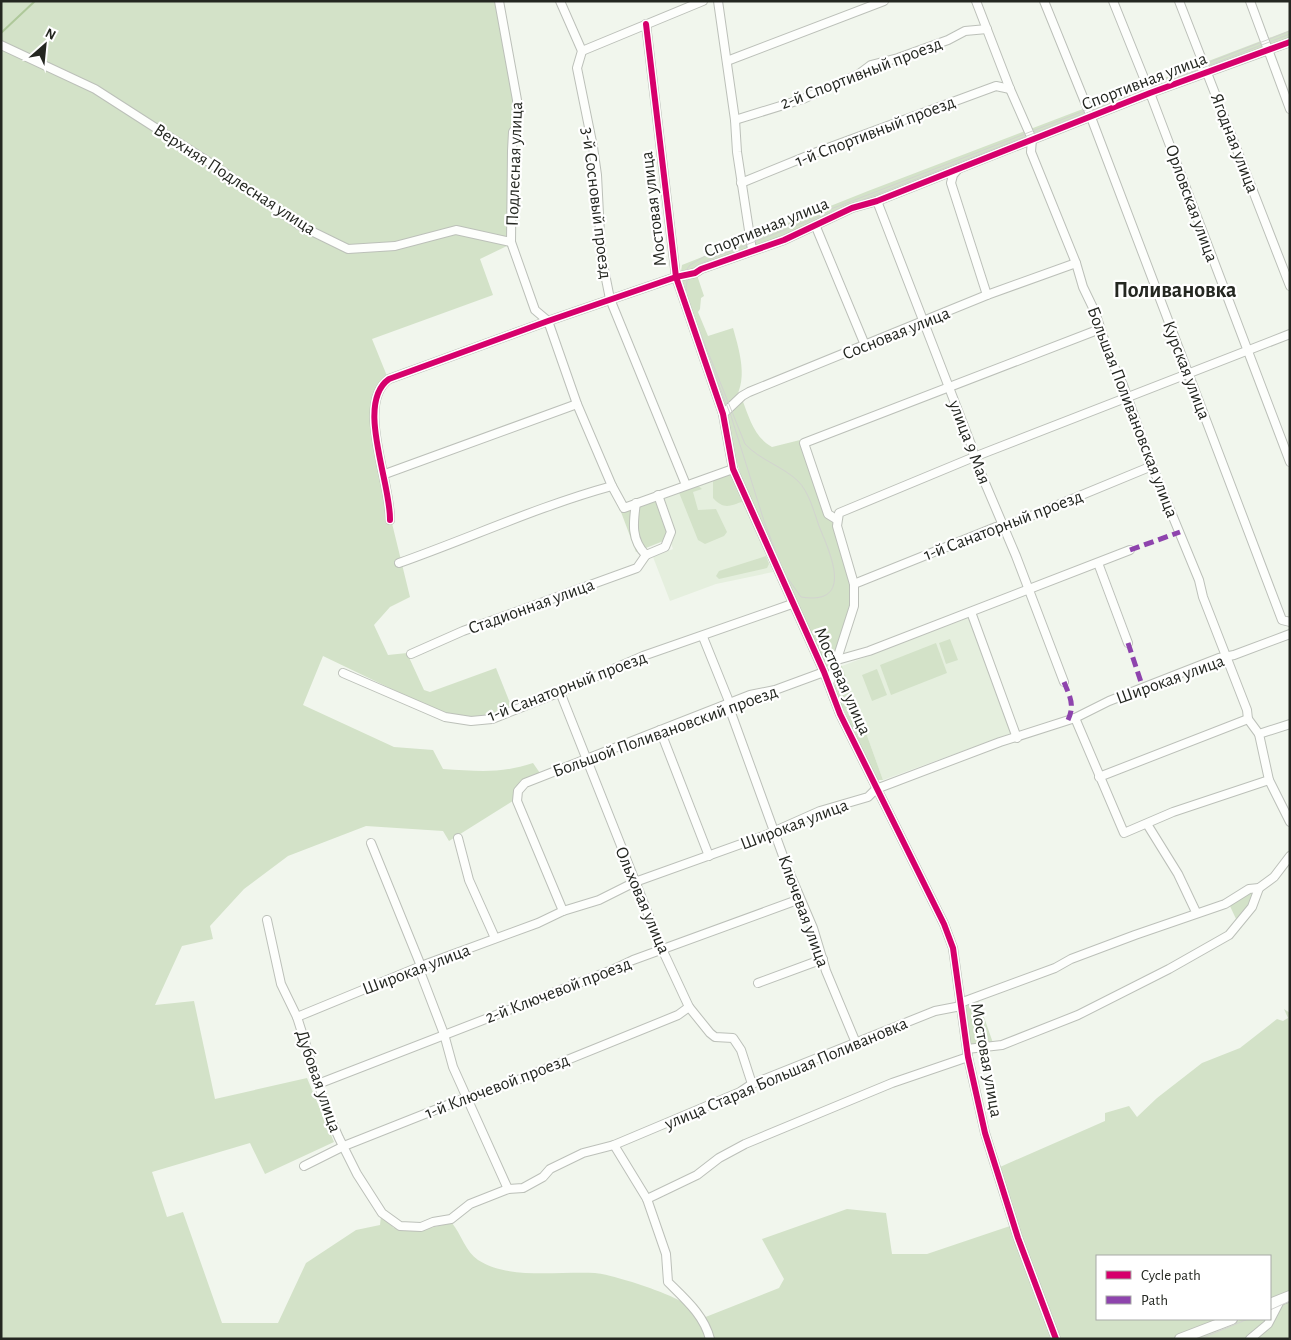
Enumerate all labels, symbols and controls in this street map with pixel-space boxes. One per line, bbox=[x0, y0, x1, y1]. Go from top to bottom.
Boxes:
north arrow bbox=[20, 20, 70, 70]
text: N bbox=[43, 26, 58, 43]
street label: 2-й Спортивный проезд bbox=[778, 35, 945, 113]
street label: Спортивная улица bbox=[1079, 50, 1210, 114]
street label: Ягодная улица bbox=[1207, 91, 1261, 196]
street label: 1-й Спортивный проезд bbox=[793, 93, 958, 171]
street label: Подлесная улица bbox=[504, 101, 526, 227]
street label: Верхняя Подлесная улица bbox=[150, 121, 319, 239]
street label: 3-й Сосновый проезд bbox=[578, 126, 614, 280]
street label: Орловская улица bbox=[1161, 142, 1221, 265]
street label: Мостовая улица bbox=[638, 150, 670, 267]
street label: Спортивная улица bbox=[701, 195, 831, 261]
district label: Поливановка bbox=[1113, 279, 1237, 301]
street label: Сосновая улица bbox=[840, 304, 953, 364]
street label: Большая Поливановская улица bbox=[1083, 304, 1181, 520]
street label: Курская улица bbox=[1159, 319, 1213, 422]
street label: улица 9 Мая bbox=[944, 397, 993, 487]
street label: 1-й Санаторный проезд bbox=[921, 487, 1085, 565]
street label: Стадионная улица bbox=[466, 576, 597, 638]
street label: Мостовая улица bbox=[810, 625, 874, 738]
street label: 1-й Санаторный проезд bbox=[485, 648, 649, 726]
street label: Широкая улица bbox=[1114, 652, 1227, 708]
street label: Большой Поливановский проезд bbox=[550, 683, 780, 781]
street label: Широкая улица bbox=[738, 796, 851, 854]
street label: Ольховая улица bbox=[611, 844, 673, 957]
street label: Ключевая улица bbox=[774, 853, 832, 970]
street label: Широкая улица bbox=[360, 941, 473, 999]
street label: 2-й Ключевой проезд bbox=[483, 955, 634, 1027]
street label: Мостовая улица bbox=[967, 1002, 1005, 1119]
street label: улица Старая Большая Поливановка bbox=[661, 1014, 911, 1134]
street label: Дубовая улица bbox=[292, 1027, 345, 1135]
street label: 1-й Ключевой проезд bbox=[423, 1051, 572, 1123]
legend bbox=[1096, 1255, 1271, 1320]
text: Cycle path bbox=[1141, 1268, 1201, 1283]
text: Path bbox=[1141, 1293, 1168, 1308]

